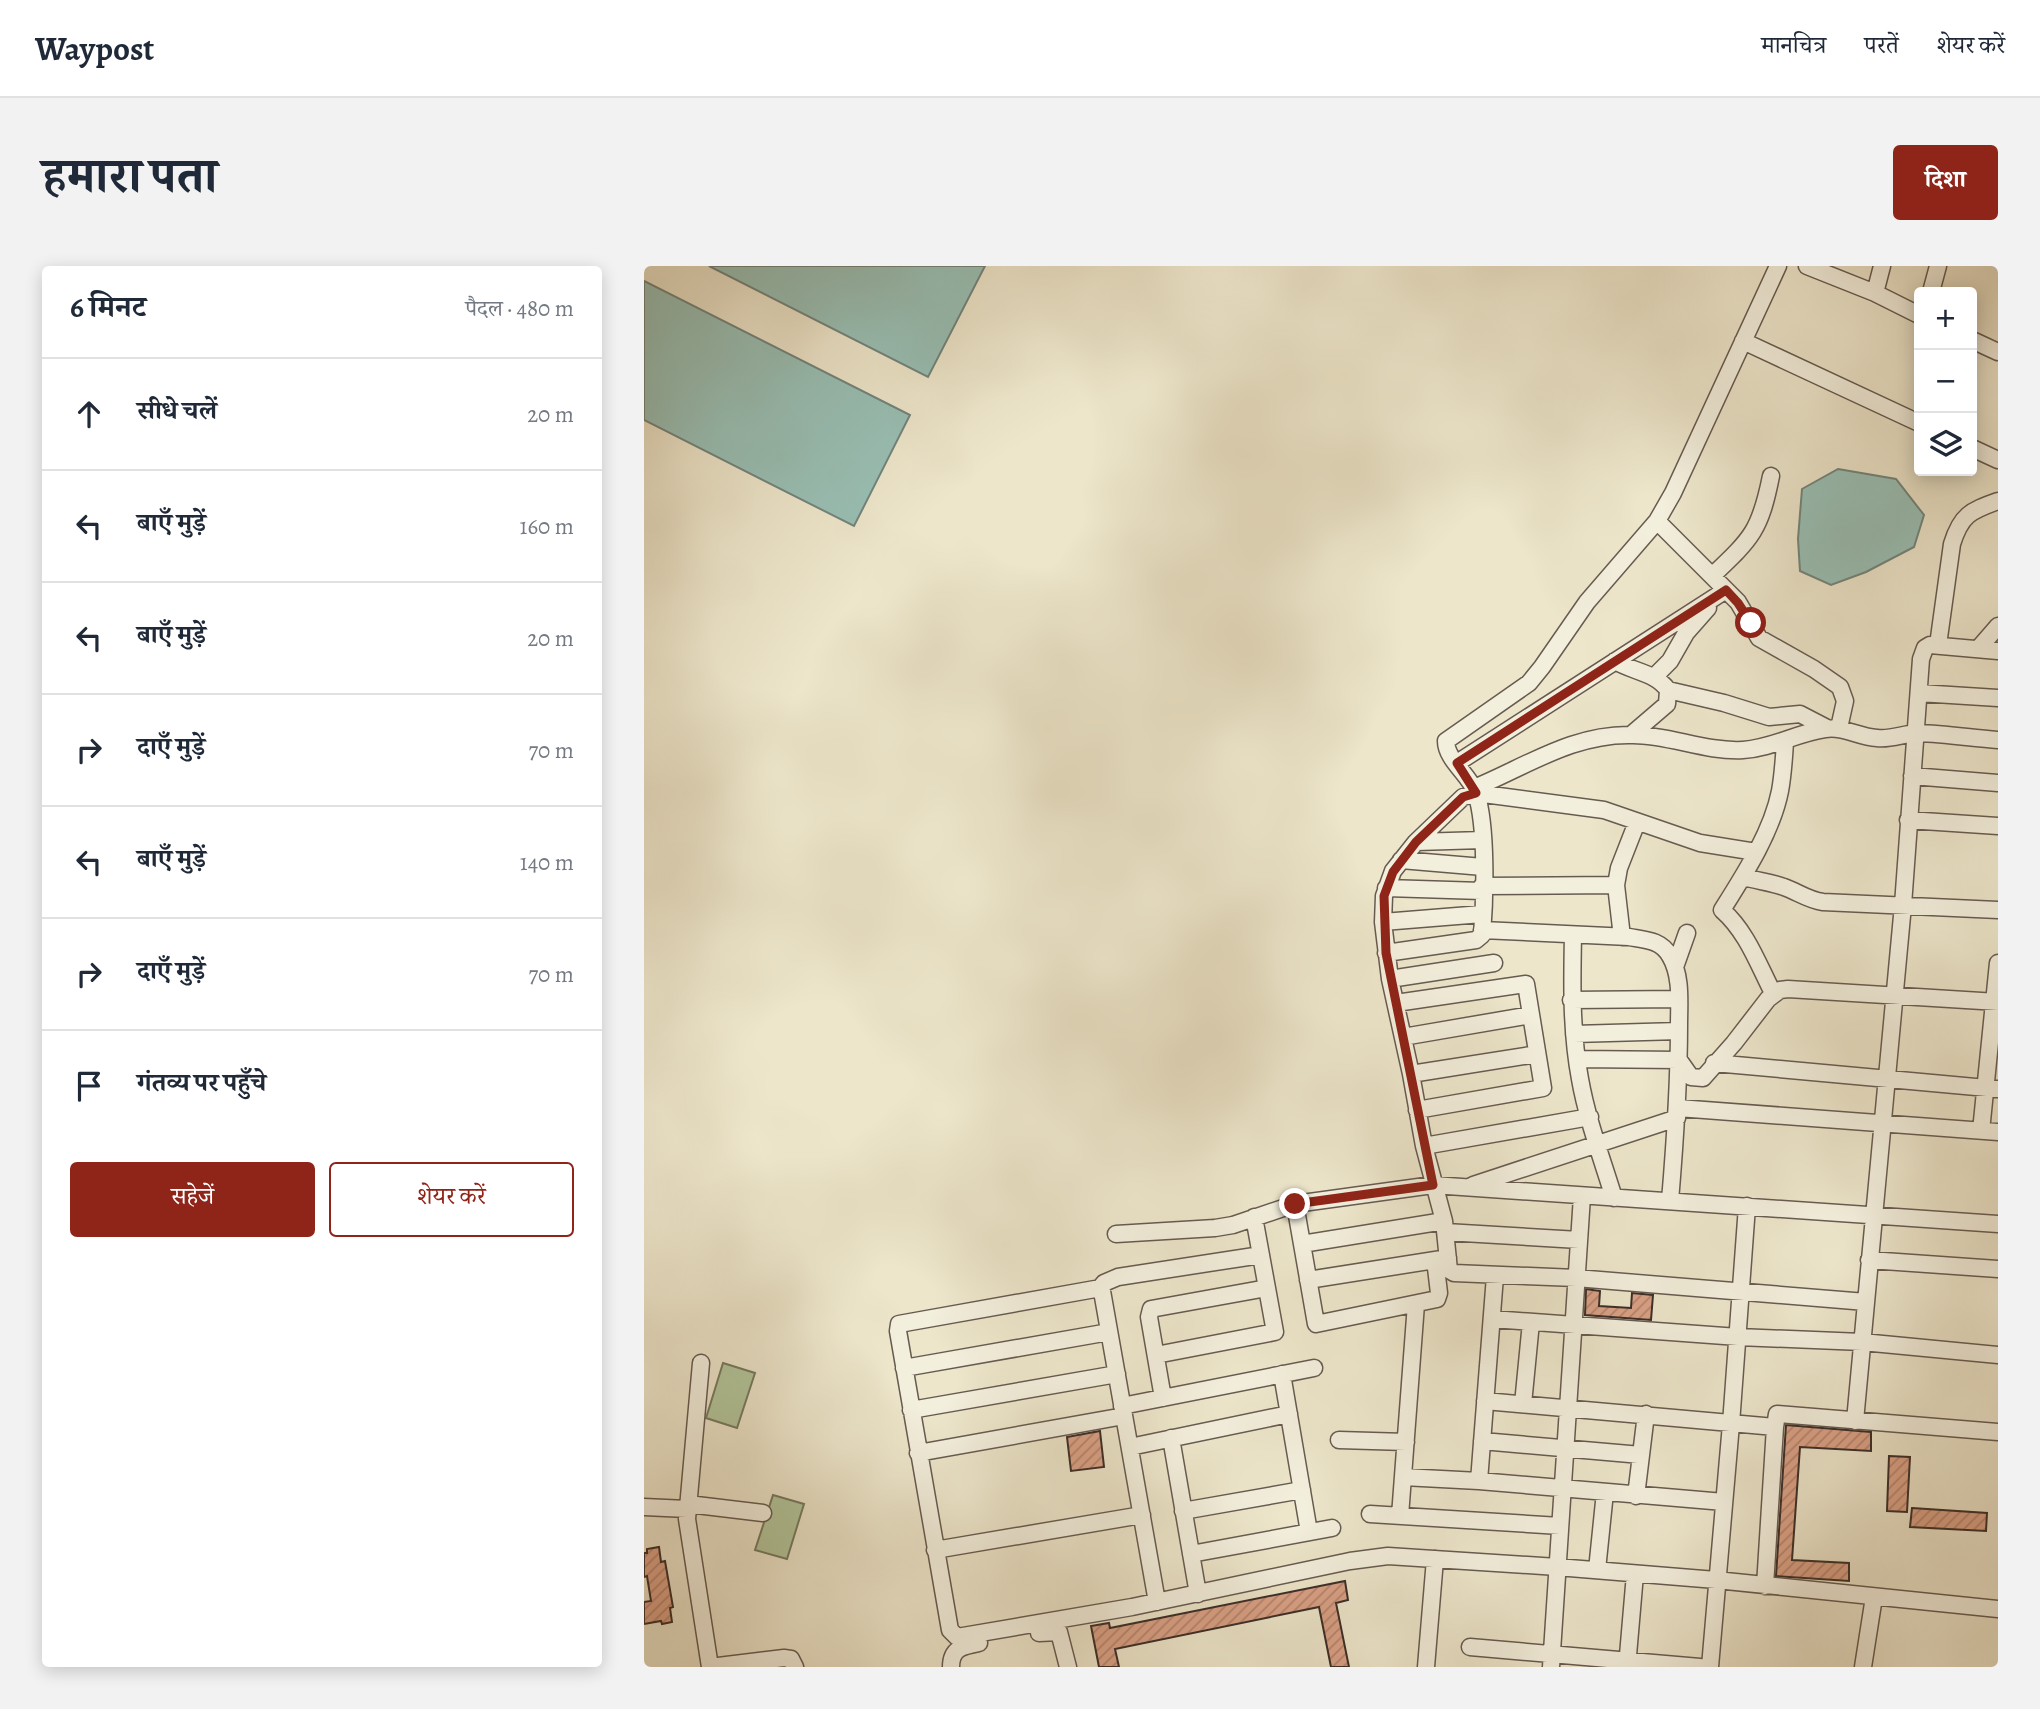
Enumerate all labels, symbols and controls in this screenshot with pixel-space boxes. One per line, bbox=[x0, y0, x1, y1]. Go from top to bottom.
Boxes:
text: Waypost bbox=[35, 26, 154, 71]
text: मानचित्र bbox=[1761, 29, 1826, 61]
text: परतें bbox=[1864, 29, 1899, 61]
text: शेयर करें bbox=[1937, 29, 2005, 61]
text: हमारा पता bbox=[42, 142, 217, 209]
button: दिशा bbox=[1893, 145, 1998, 220]
text: 6 मिनट bbox=[70, 287, 146, 327]
map controls bbox=[1914, 287, 1977, 476]
button: + bbox=[1914, 287, 1977, 350]
text: पैदल · 480 m bbox=[465, 293, 574, 324]
button: − bbox=[1914, 350, 1977, 413]
text: सीधे चलें bbox=[137, 393, 217, 428]
icon: ahead bbox=[70, 395, 108, 433]
text: 20 m bbox=[527, 399, 574, 430]
button: layers bbox=[1914, 413, 1977, 476]
text: बाएँ मुड़ें bbox=[137, 505, 206, 540]
icon: left bbox=[70, 507, 108, 545]
text: 160 m bbox=[520, 511, 574, 542]
route start bbox=[1735, 607, 1766, 638]
text: बाएँ मुड़ें bbox=[137, 617, 206, 652]
icon: left bbox=[70, 619, 108, 657]
text: 20 m bbox=[527, 623, 574, 654]
text: दाएँ मुड़ें bbox=[137, 729, 205, 764]
icon: right bbox=[70, 731, 108, 769]
text: 70 m bbox=[528, 735, 574, 766]
text: बाएँ मुड़ें bbox=[137, 841, 206, 876]
icon: left bbox=[70, 843, 108, 881]
text: 140 m bbox=[520, 847, 574, 878]
text: दाएँ मुड़ें bbox=[137, 953, 205, 988]
icon: right bbox=[70, 955, 108, 993]
text: 70 m bbox=[528, 959, 574, 990]
text: गंतव्य पर पहुँचे bbox=[137, 1065, 266, 1100]
icon: arrive bbox=[70, 1067, 108, 1105]
button: सहेजें bbox=[70, 1162, 315, 1237]
button: शेयर करें bbox=[329, 1162, 574, 1237]
route end bbox=[1279, 1188, 1310, 1219]

